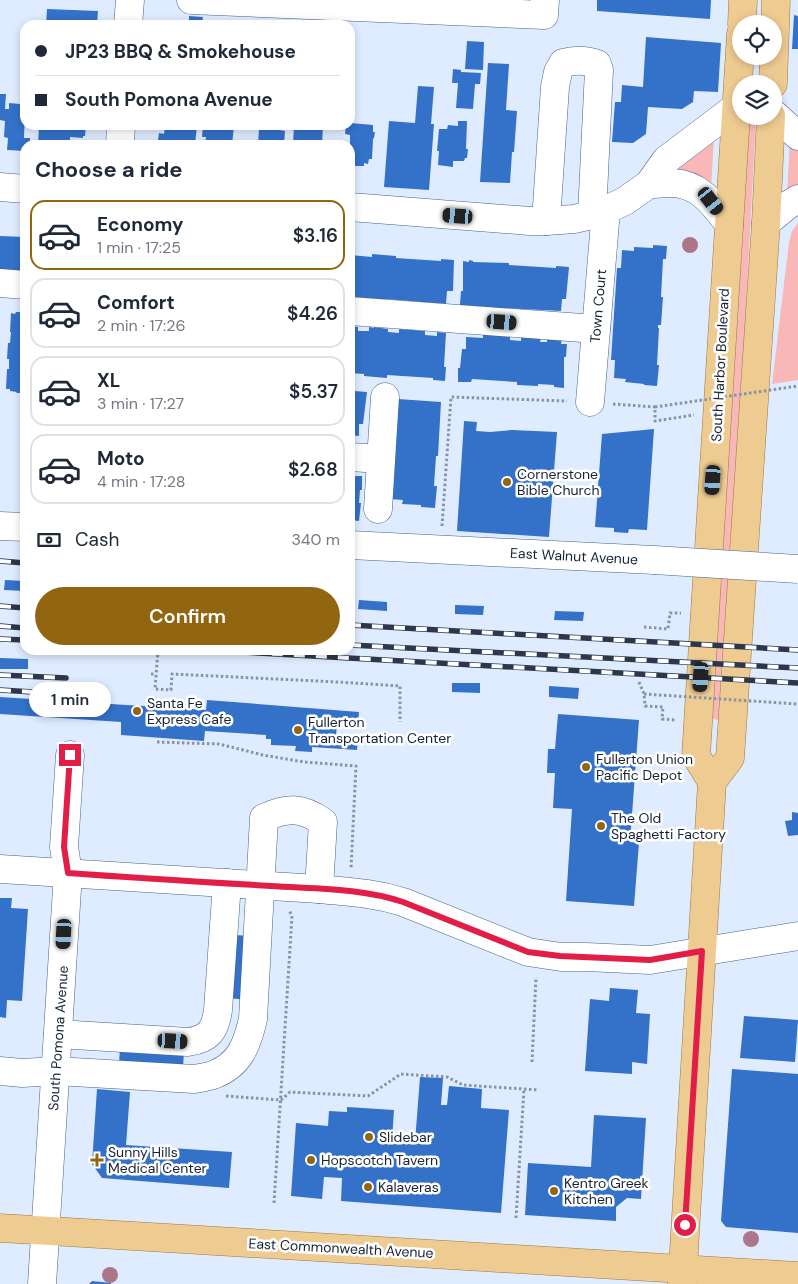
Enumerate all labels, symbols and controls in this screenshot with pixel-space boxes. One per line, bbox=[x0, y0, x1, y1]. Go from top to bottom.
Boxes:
map controls bbox=[732, 15, 782, 125]
button: locate bbox=[732, 15, 782, 65]
text: JP23 BBQ & Smokehouse bbox=[65, 39, 296, 64]
button: layers bbox=[732, 75, 782, 125]
text: South Pomona Avenue bbox=[65, 87, 273, 112]
text: Choose a ride bbox=[35, 155, 183, 184]
car bbox=[695, 185, 726, 217]
car bbox=[442, 207, 473, 225]
text: Economy bbox=[97, 212, 184, 237]
icon: car bbox=[37, 213, 82, 258]
text: $3.16 bbox=[293, 223, 338, 248]
text: 1 min · 17:25 bbox=[97, 237, 181, 258]
street label: Town Court bbox=[586, 268, 610, 344]
street label: South Harbor Boulevard bbox=[707, 288, 733, 442]
text: Comfort bbox=[97, 290, 175, 315]
icon: car bbox=[37, 291, 82, 336]
text: $4.26 bbox=[287, 301, 338, 326]
car bbox=[486, 313, 517, 331]
text: 2 min · 17:26 bbox=[97, 315, 185, 336]
text: XL bbox=[97, 368, 120, 393]
icon: car bbox=[37, 369, 82, 414]
text: $5.37 bbox=[289, 379, 338, 404]
text: 3 min · 17:27 bbox=[97, 393, 184, 414]
text: Moto bbox=[97, 446, 145, 471]
icon: car bbox=[37, 447, 82, 492]
text: $2.68 bbox=[288, 457, 338, 482]
place label: Cornerstone Bible Church bbox=[517, 465, 599, 499]
car bbox=[704, 465, 721, 495]
text: 4 min · 17:28 bbox=[97, 471, 185, 492]
marker: Cornerstone Bible Church bbox=[501, 476, 513, 488]
icon: cash bbox=[35, 526, 63, 554]
text: Cash bbox=[75, 527, 119, 552]
text: 340 m bbox=[291, 529, 340, 550]
street label: East Walnut Avenue bbox=[510, 544, 638, 568]
button: Confirm bbox=[35, 587, 340, 645]
car bbox=[692, 662, 709, 692]
callout: 1 min bbox=[29, 682, 111, 718]
text: 1 min bbox=[51, 689, 89, 710]
place label: Santa Fe Express Cafe bbox=[147, 694, 231, 728]
marker: Santa Fe Express Cafe bbox=[131, 705, 143, 717]
place label: Fullerton Transportation Center bbox=[308, 713, 451, 747]
marker: Fullerton Transportation Center bbox=[292, 724, 304, 736]
route end bbox=[59, 744, 81, 766]
place label: Fullerton Union Pacific Depot bbox=[596, 750, 693, 784]
marker: Fullerton Union Pacific Depot bbox=[580, 761, 592, 773]
place label: The Old Spaghetti Factory bbox=[611, 809, 726, 843]
marker: The Old Spaghetti Factory bbox=[595, 820, 607, 832]
car bbox=[55, 919, 72, 949]
street label: South Pomona Avenue bbox=[44, 965, 72, 1111]
car bbox=[157, 1033, 188, 1049]
place label: Slidebar bbox=[379, 1128, 432, 1146]
marker: Slidebar bbox=[363, 1131, 375, 1143]
place label: Sunny Hills Medical Center bbox=[108, 1143, 207, 1177]
place label: Hopscotch Tavern bbox=[321, 1151, 438, 1169]
marker: Sunny Hills Medical Center bbox=[90, 1153, 104, 1167]
marker: Hopscotch Tavern bbox=[305, 1154, 317, 1166]
place label: Kentro Greek Kitchen bbox=[564, 1174, 649, 1208]
place label: Kalaveras bbox=[378, 1178, 439, 1196]
marker: Kalaveras bbox=[362, 1181, 374, 1193]
marker: Kentro Greek Kitchen bbox=[548, 1185, 560, 1197]
route start bbox=[674, 1214, 696, 1236]
street label: East Commonwealth Avenue bbox=[248, 1234, 434, 1262]

